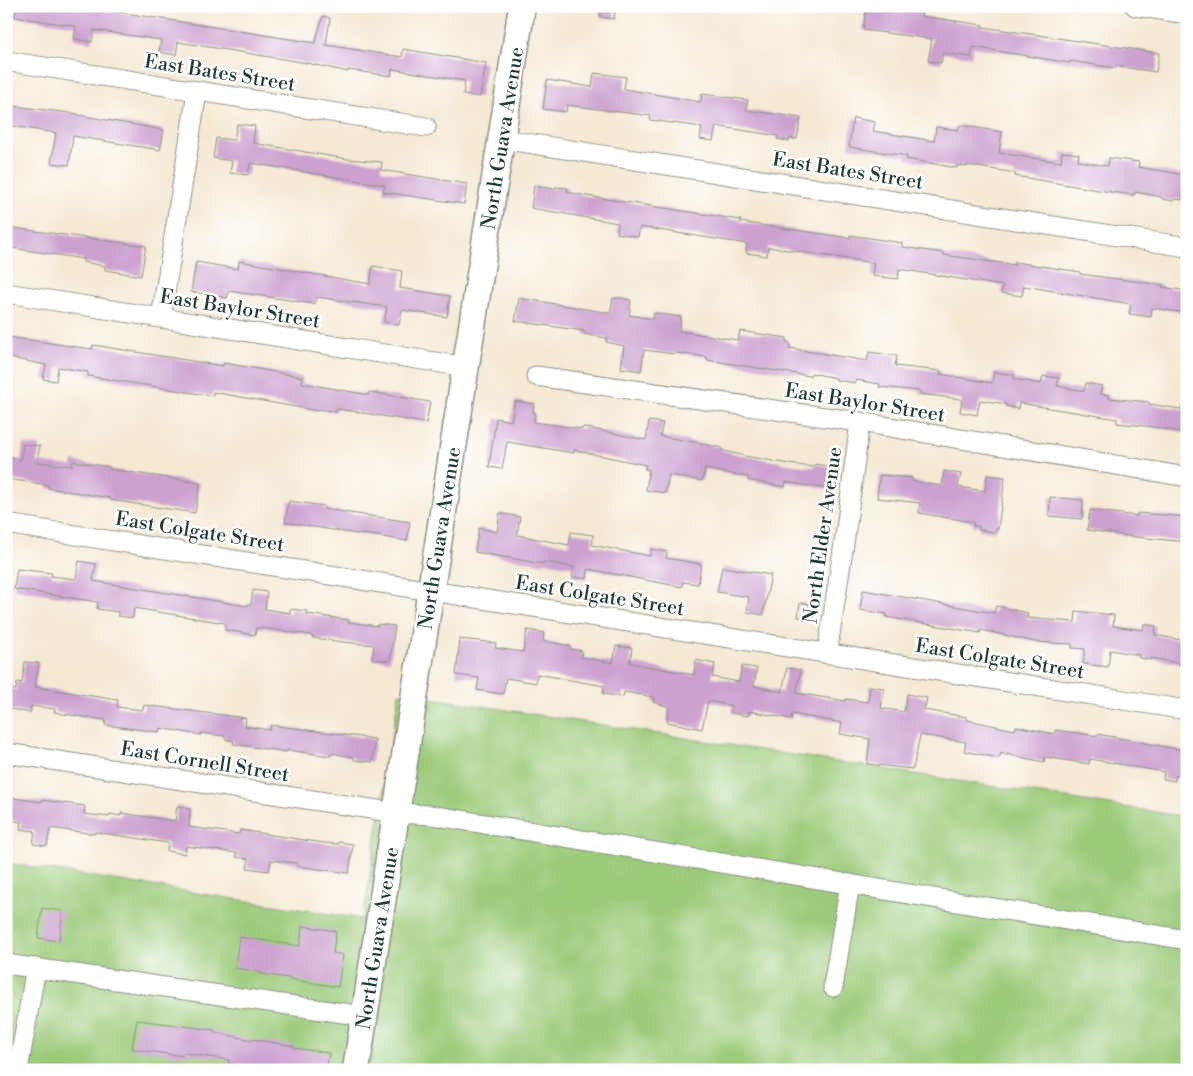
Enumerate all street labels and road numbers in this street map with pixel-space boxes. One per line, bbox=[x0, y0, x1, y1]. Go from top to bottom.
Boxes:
street label: North Guava Avenue bbox=[477, 45, 530, 231]
street label: East Bates Street bbox=[143, 49, 297, 98]
street label: East Bates Street bbox=[771, 147, 925, 196]
street label: East Baylor Street bbox=[158, 284, 322, 335]
street label: East Baylor Street bbox=[783, 378, 947, 429]
street label: North Guava Avenue bbox=[414, 445, 467, 631]
street label: North Elder Avenue bbox=[799, 445, 848, 625]
street label: East Colgate Street bbox=[113, 507, 286, 558]
street label: East Colgate Street bbox=[513, 571, 686, 622]
street label: East Colgate Street bbox=[913, 634, 1086, 685]
street label: East Cornell Street bbox=[119, 737, 291, 788]
street label: North Guava Avenue bbox=[352, 845, 405, 1031]

